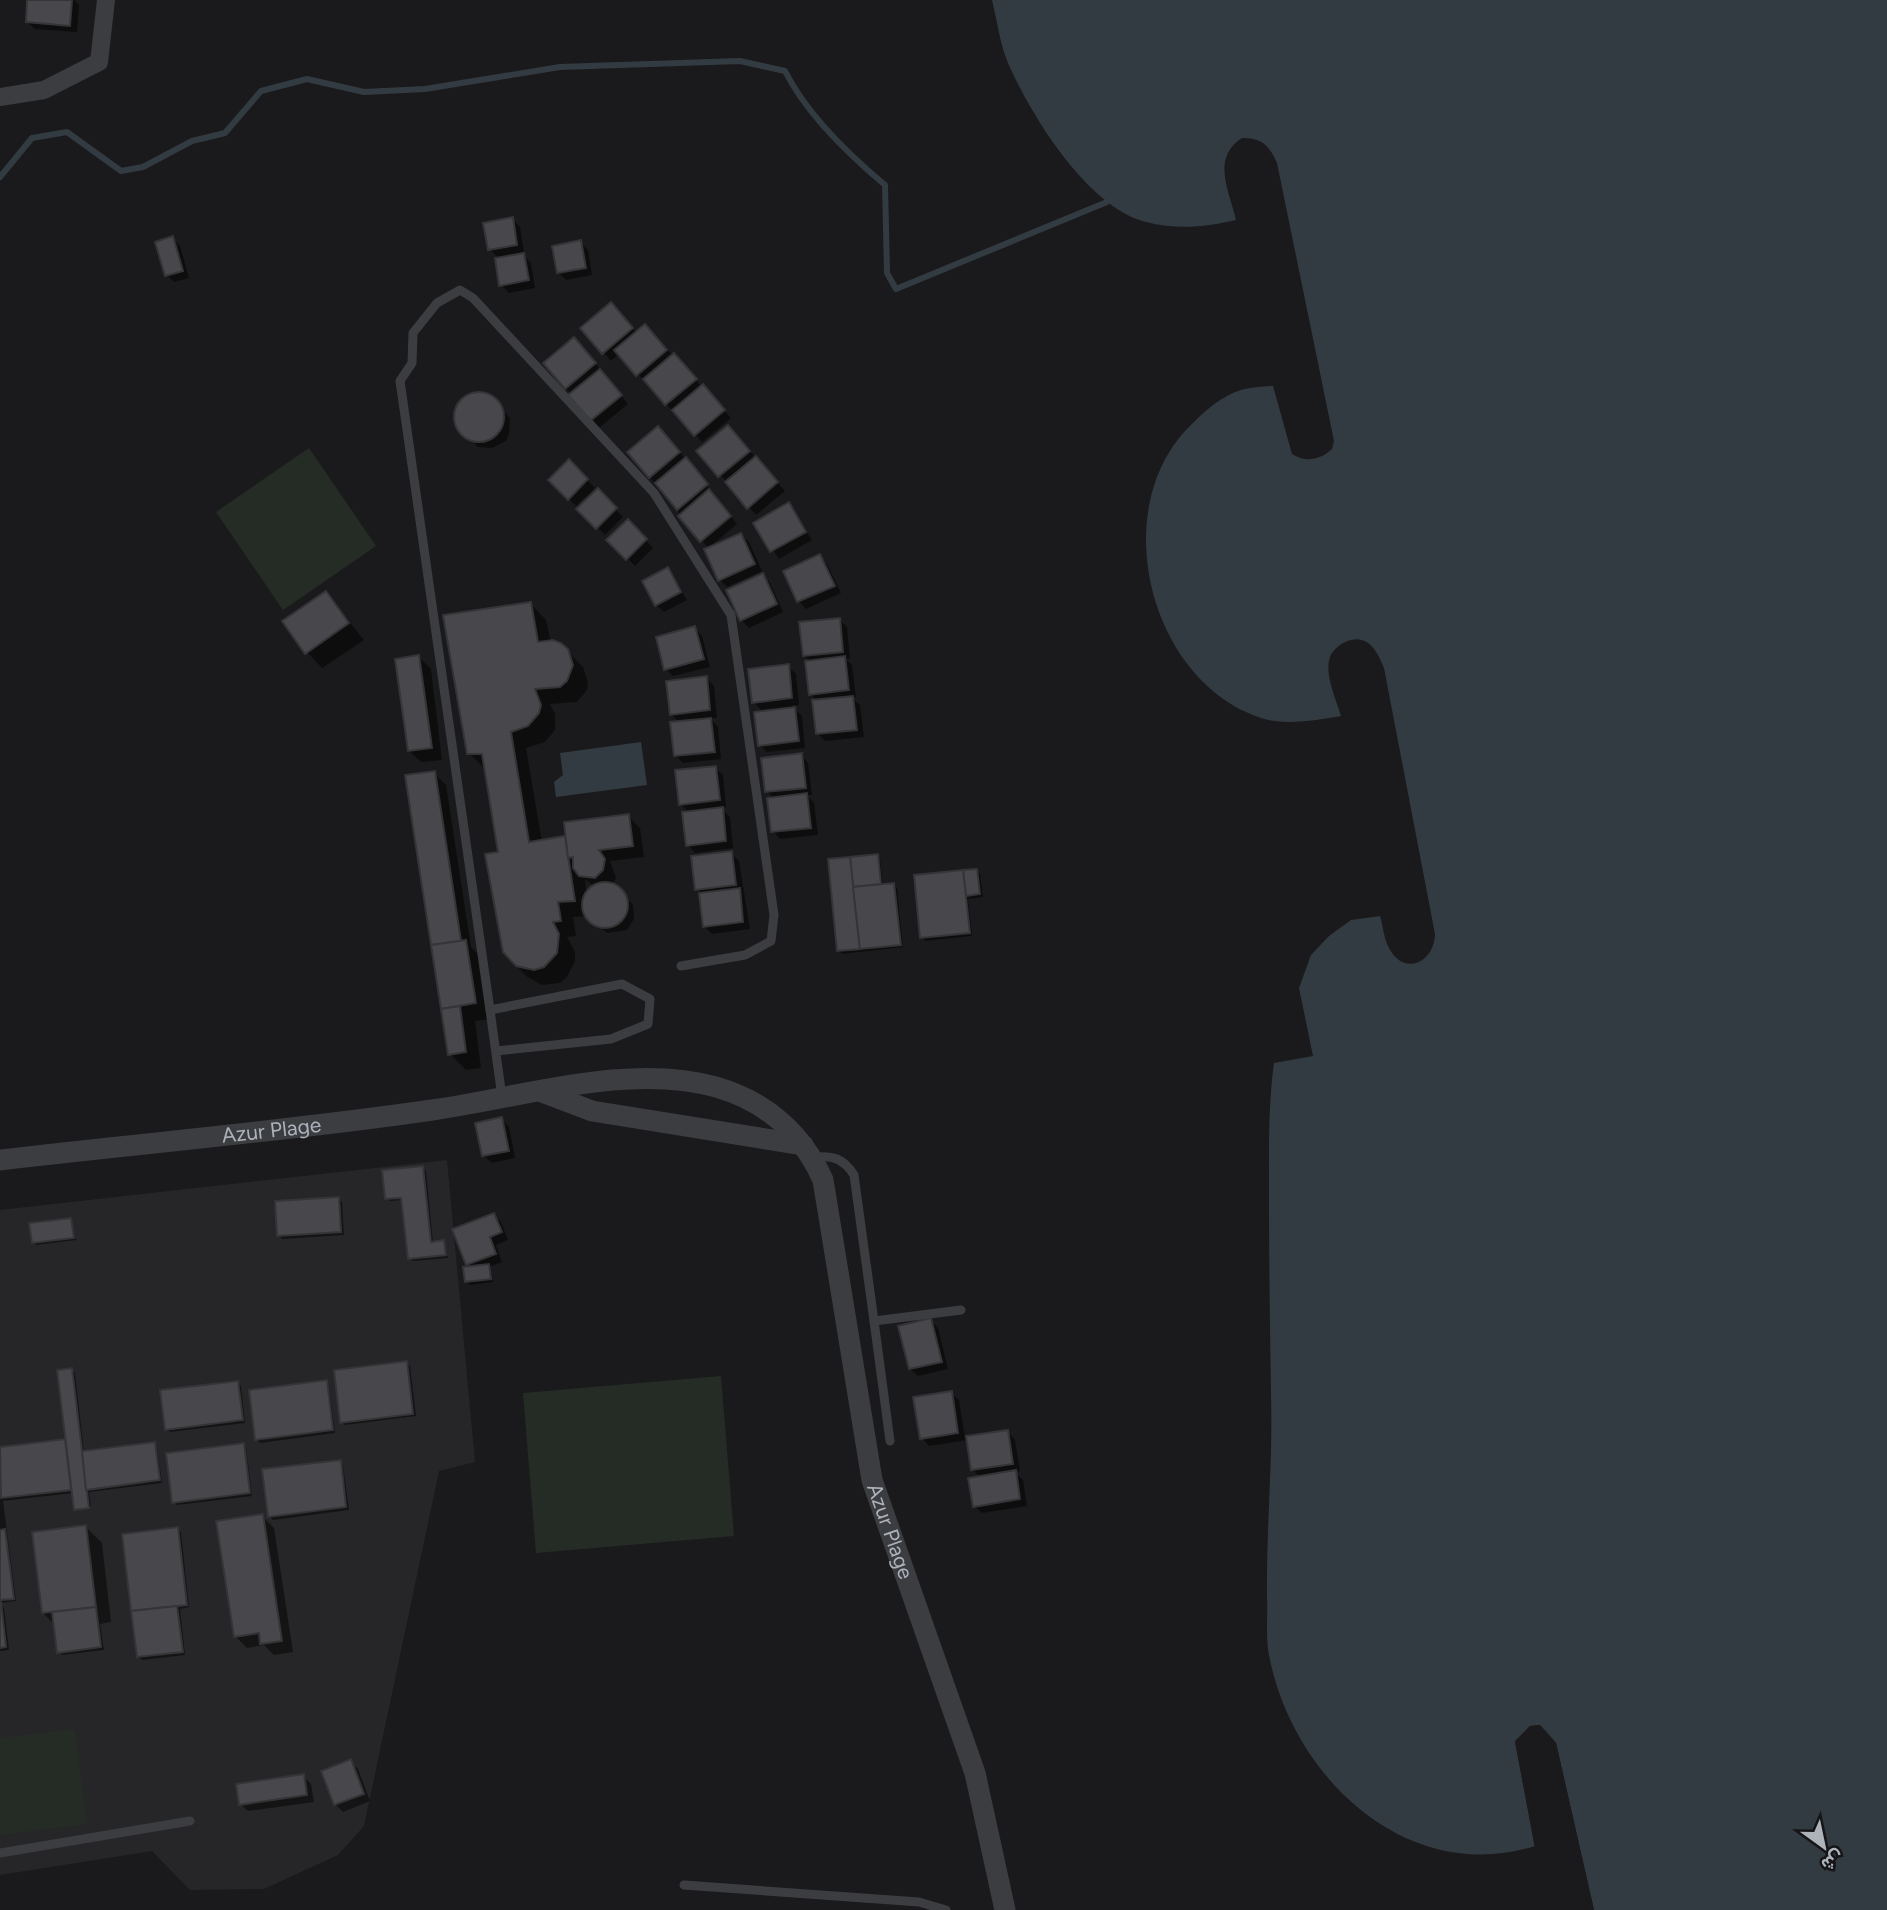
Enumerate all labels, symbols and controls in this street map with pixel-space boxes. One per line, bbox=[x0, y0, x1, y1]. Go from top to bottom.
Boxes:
street label: Azur Plage bbox=[220, 1112, 322, 1148]
street label: Azur Plage bbox=[862, 1480, 919, 1582]
north arrow bbox=[1789, 1812, 1859, 1882]
text: ش bbox=[1817, 1845, 1849, 1877]

